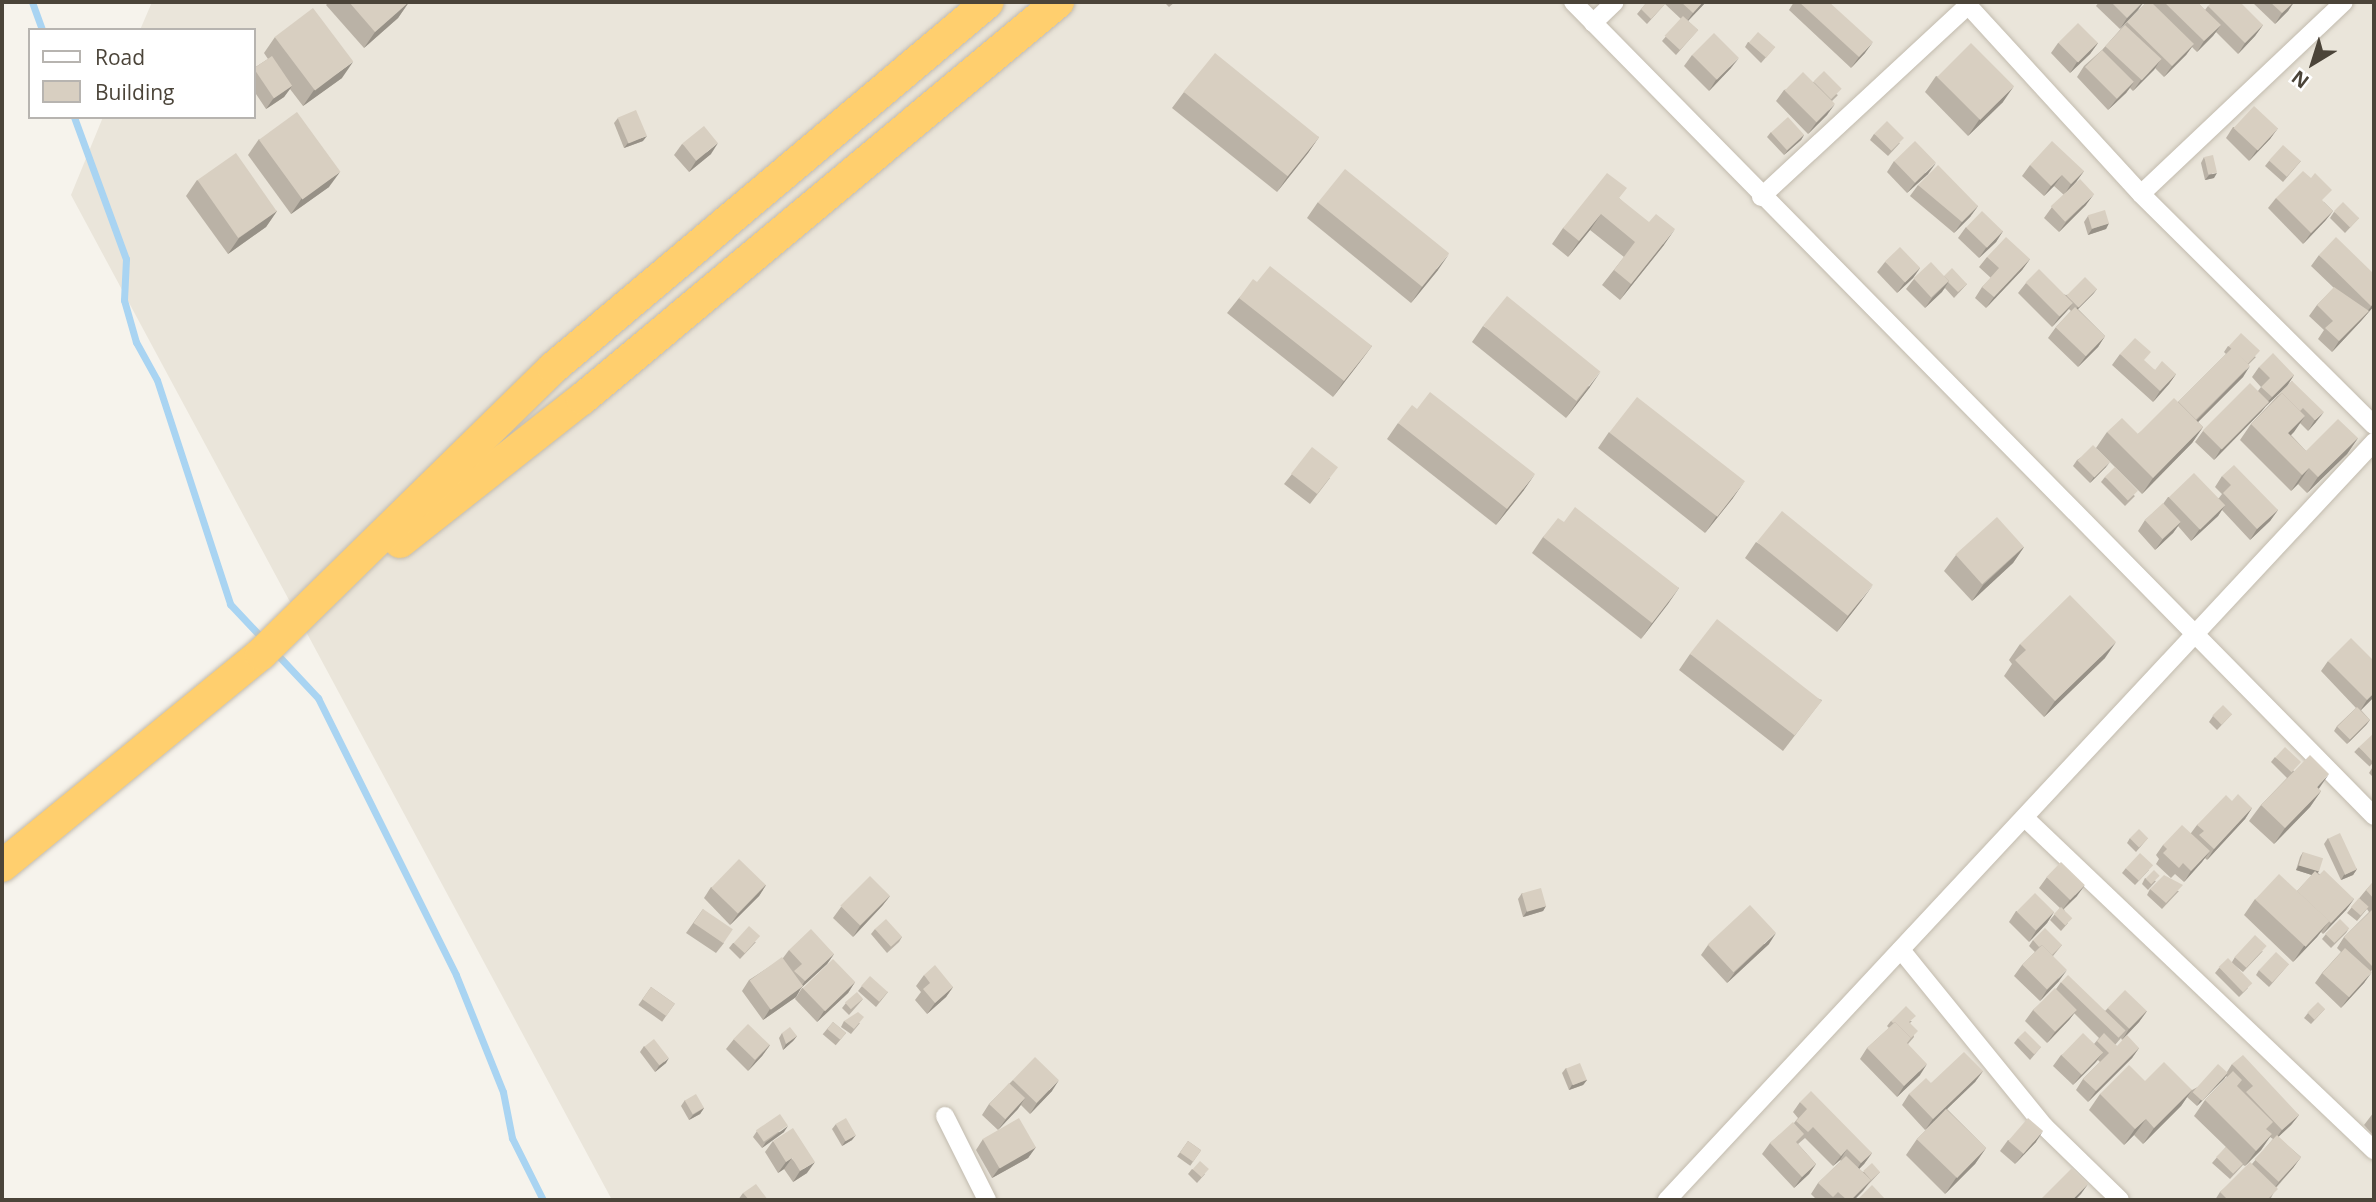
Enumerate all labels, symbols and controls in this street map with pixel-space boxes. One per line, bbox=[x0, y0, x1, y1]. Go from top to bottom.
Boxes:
legend bbox=[28, 28, 256, 119]
north arrow bbox=[2278, 28, 2348, 98]
text: Road bbox=[95, 43, 145, 71]
text: N bbox=[2286, 65, 2314, 95]
text: Building bbox=[95, 78, 174, 106]

